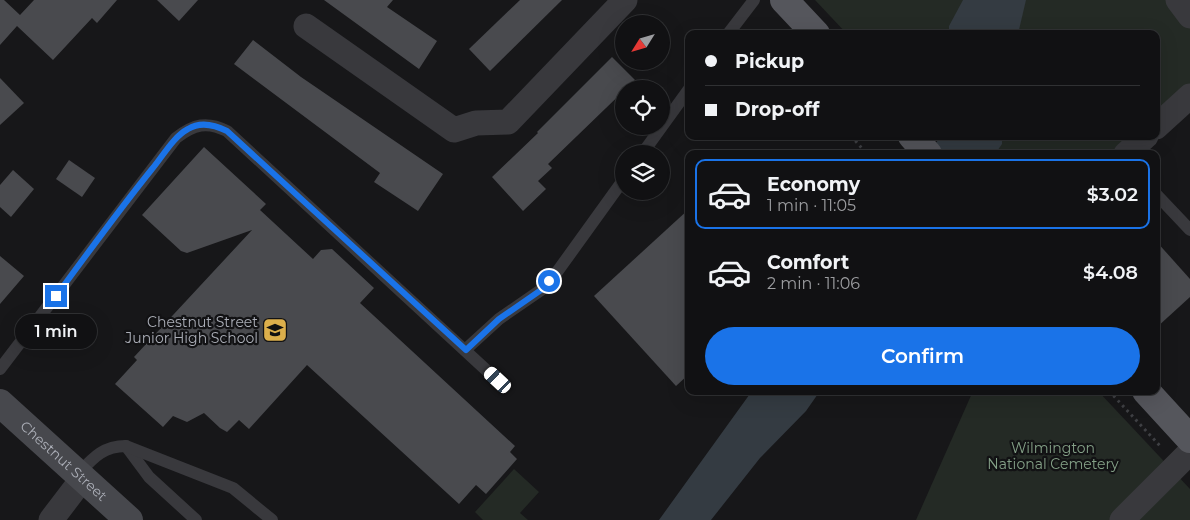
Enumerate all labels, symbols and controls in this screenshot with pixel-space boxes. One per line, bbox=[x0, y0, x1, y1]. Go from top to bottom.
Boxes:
north arrow bbox=[615, 15, 670, 70]
map controls bbox=[615, 15, 670, 200]
text: Pickup bbox=[735, 50, 804, 73]
button: locate bbox=[615, 80, 670, 135]
text: Drop-off bbox=[735, 98, 819, 121]
button: layers bbox=[615, 145, 670, 200]
icon: car bbox=[707, 172, 752, 217]
text: Economy bbox=[767, 173, 860, 196]
text: $3.02 bbox=[1087, 183, 1138, 206]
text: 1 min · 11:05 bbox=[767, 196, 856, 215]
icon: car bbox=[707, 250, 752, 295]
text: Comfort bbox=[767, 251, 849, 274]
text: $4.08 bbox=[1083, 261, 1138, 284]
route start bbox=[538, 270, 560, 292]
text: 2 min · 11:06 bbox=[767, 274, 860, 293]
route end bbox=[45, 285, 67, 307]
place label: Chestnut Street Junior High School bbox=[124, 313, 258, 347]
callout: 1 min bbox=[15, 314, 97, 348]
school or university icon: Chestnut Street Junior High School bbox=[262, 317, 288, 343]
text: 1 min bbox=[35, 322, 77, 341]
button: Confirm bbox=[705, 327, 1140, 385]
car bbox=[481, 364, 514, 396]
street label: Chestnut Street bbox=[17, 417, 111, 505]
park label: Wilmington National Cemetery bbox=[987, 439, 1119, 473]

